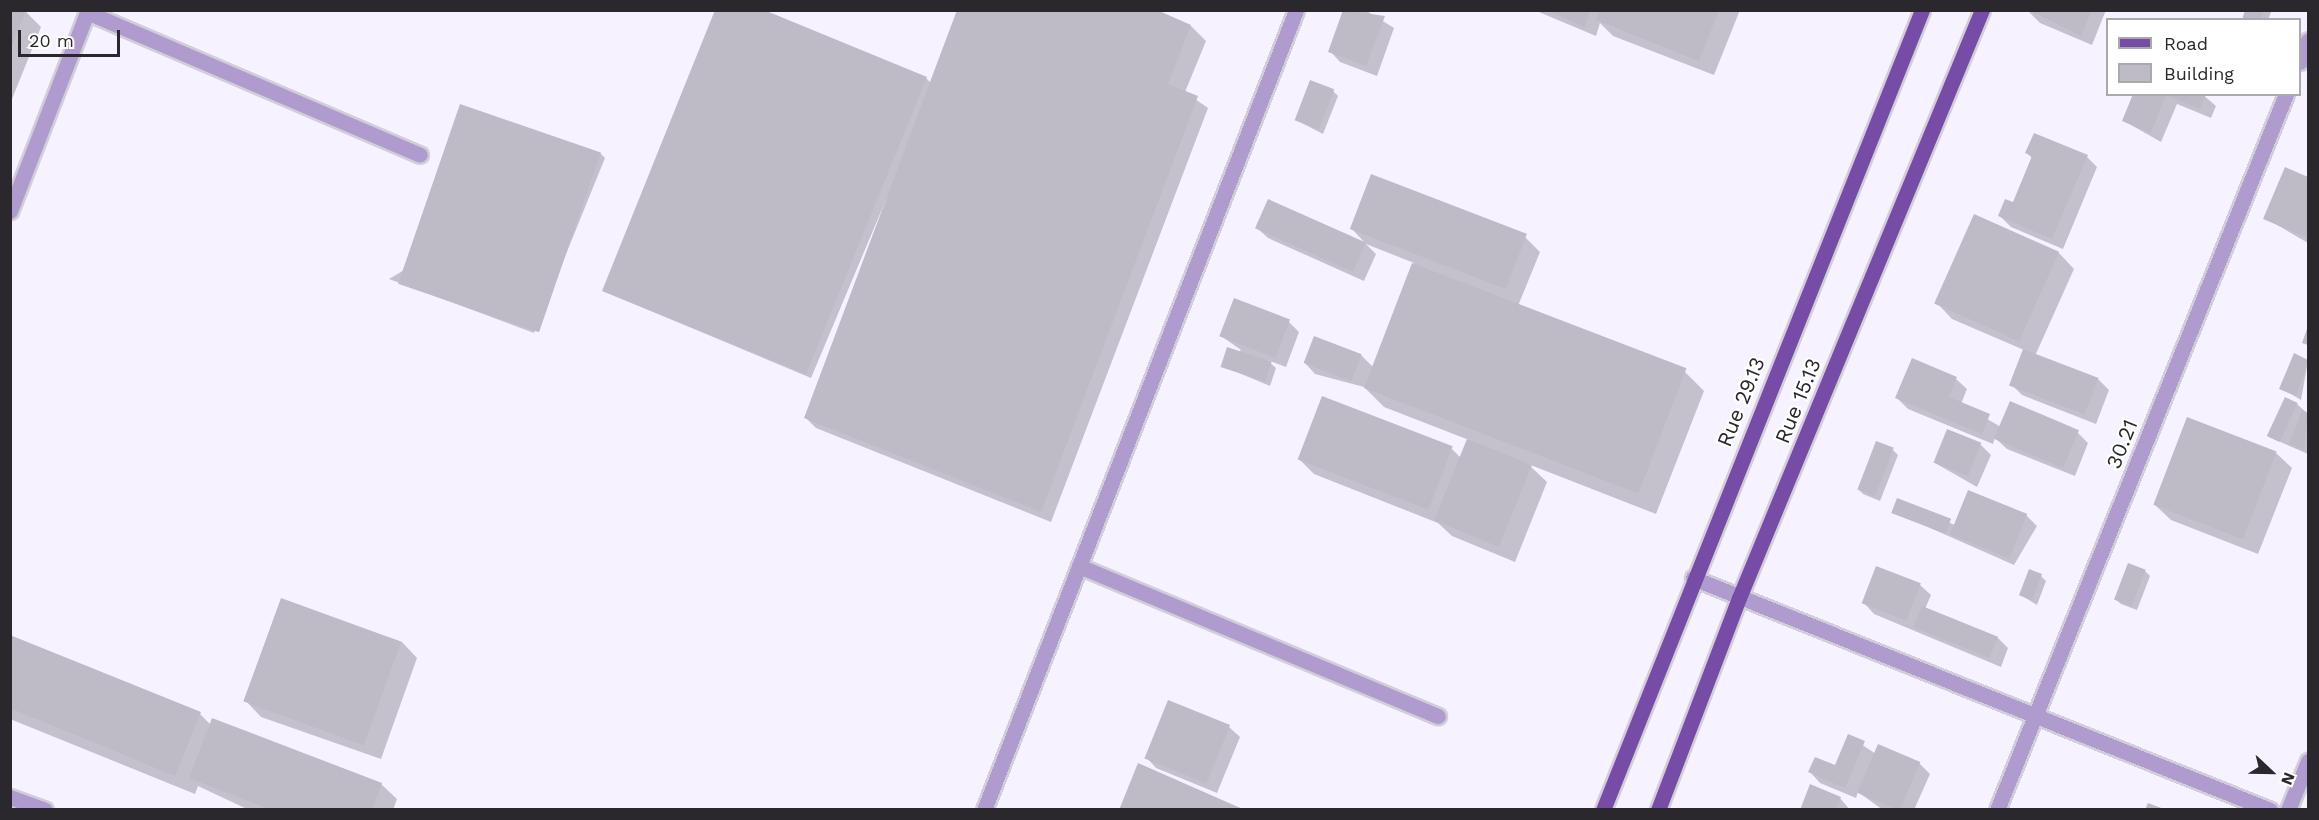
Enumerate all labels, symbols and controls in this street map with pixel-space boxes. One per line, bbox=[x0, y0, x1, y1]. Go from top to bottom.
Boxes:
scale bar bbox=[21, 18, 123, 56]
legend bbox=[2106, 18, 2301, 96]
text: 20 m bbox=[29, 30, 74, 51]
text: Road bbox=[2164, 33, 2208, 54]
text: Building bbox=[2164, 63, 2234, 84]
street label: Rue 29.13 bbox=[1712, 354, 1770, 450]
street label: Rue 15.13 bbox=[1769, 355, 1827, 447]
street label: 30.21 bbox=[2101, 416, 2143, 472]
north arrow bbox=[2241, 742, 2301, 802]
text: N bbox=[2277, 770, 2299, 788]

